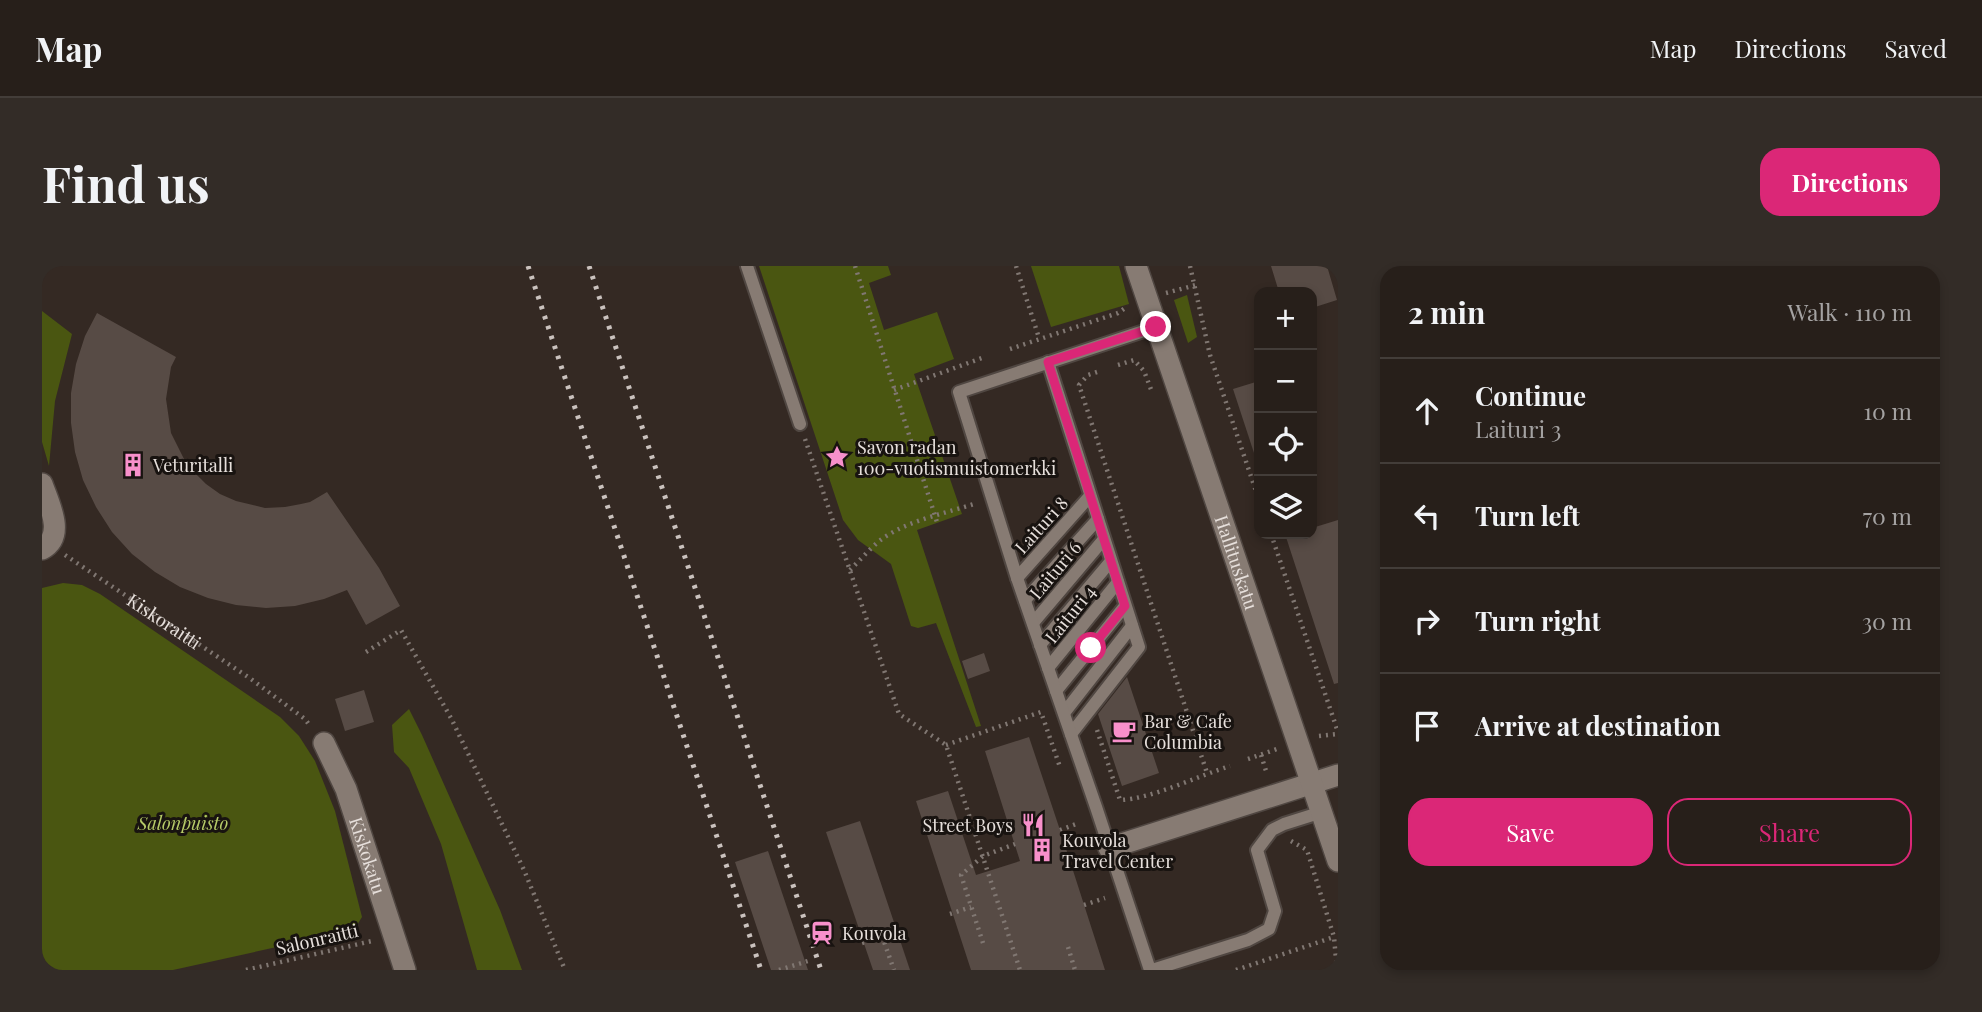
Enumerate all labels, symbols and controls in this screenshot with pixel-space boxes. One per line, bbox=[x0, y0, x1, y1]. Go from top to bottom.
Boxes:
text: Map bbox=[35, 26, 102, 70]
text: Map bbox=[1650, 32, 1696, 64]
text: Directions bbox=[1734, 32, 1847, 64]
text: Saved bbox=[1885, 32, 1947, 64]
button: Directions bbox=[1760, 148, 1940, 216]
text: Find us bbox=[42, 150, 210, 215]
map controls bbox=[1254, 287, 1317, 539]
button: + bbox=[1254, 287, 1317, 350]
text: 2 min bbox=[1408, 292, 1485, 332]
text: Walk · 110 m bbox=[1787, 296, 1912, 327]
route end bbox=[1140, 311, 1171, 342]
button: − bbox=[1254, 350, 1317, 413]
text: Continue bbox=[1475, 378, 1586, 413]
icon: ahead bbox=[1408, 392, 1446, 430]
text: 10 m bbox=[1864, 395, 1912, 426]
button: locate bbox=[1254, 413, 1317, 476]
text: Laituri 3 bbox=[1475, 413, 1561, 444]
place label: Savon radan 100-vuotismuistomerkki bbox=[857, 435, 1056, 480]
place icon: Savon radan 100-vuotismuistomerkki bbox=[823, 443, 851, 471]
building icon: Veturitalli bbox=[119, 451, 147, 479]
place label: Veturitalli bbox=[152, 453, 233, 477]
button: layers bbox=[1254, 476, 1317, 539]
street label: Laituri 8 bbox=[1009, 491, 1073, 559]
icon: left bbox=[1408, 497, 1446, 535]
text: Turn left bbox=[1475, 498, 1580, 533]
text: 70 m bbox=[1863, 500, 1912, 531]
street label: Hallituskatu bbox=[1209, 512, 1264, 613]
street label: Laituri 6 bbox=[1024, 536, 1086, 604]
street label: Laituri 4 bbox=[1039, 580, 1101, 648]
street label: Kiskoraitti bbox=[122, 588, 206, 654]
icon: right bbox=[1408, 602, 1446, 640]
text: Turn right bbox=[1475, 603, 1601, 638]
text: 30 m bbox=[1862, 605, 1912, 636]
route start bbox=[1075, 632, 1106, 663]
icon: arrive bbox=[1408, 707, 1446, 745]
text: Arrive at destination bbox=[1475, 708, 1721, 743]
place label: Bar & Cafe Columbia bbox=[1144, 709, 1232, 754]
cafe icon: Bar & Cafe Columbia bbox=[1110, 717, 1138, 745]
button: Save bbox=[1408, 798, 1653, 866]
button: Share bbox=[1667, 798, 1912, 866]
park label: Salonpuisto bbox=[137, 811, 229, 835]
restaurant icon: Street Boys bbox=[1019, 811, 1047, 839]
place label: Street Boys bbox=[923, 813, 1013, 837]
street label: Kiskokatu bbox=[344, 814, 392, 898]
place label: Kouvola Travel Center bbox=[1062, 828, 1173, 873]
building icon: Kouvola Travel Center bbox=[1028, 836, 1056, 864]
street label: Salonraitti bbox=[273, 918, 361, 960]
station icon: Kouvola bbox=[808, 919, 836, 947]
place label: Kouvola bbox=[842, 921, 907, 945]

